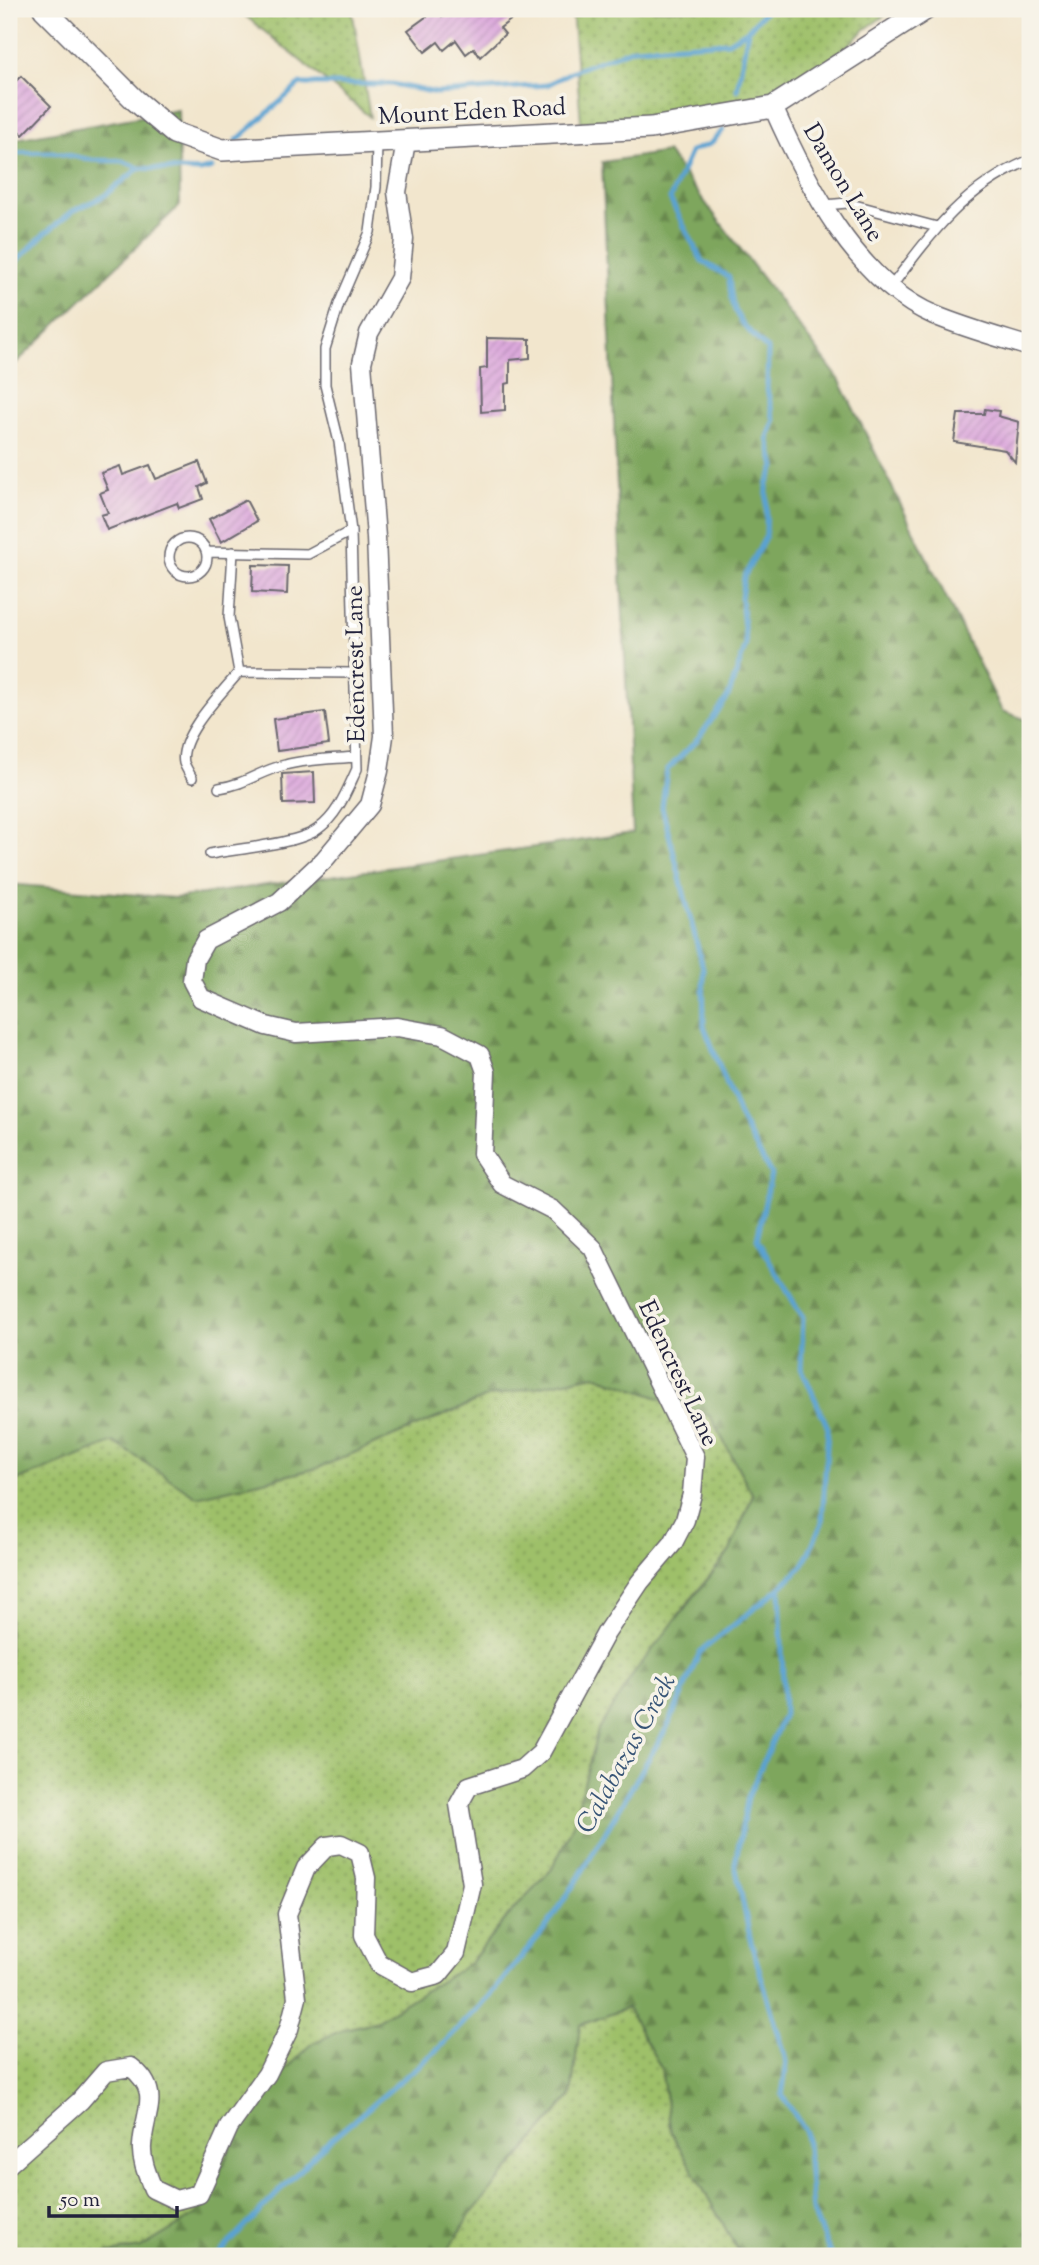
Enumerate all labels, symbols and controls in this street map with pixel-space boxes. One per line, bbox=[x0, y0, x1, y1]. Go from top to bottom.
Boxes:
street label: Mount Eden Road bbox=[377, 91, 567, 135]
street label: Damon Lane bbox=[794, 117, 891, 249]
street label: Edencrest Lane bbox=[339, 585, 375, 743]
street label: Edencrest Lane bbox=[629, 1295, 726, 1452]
water label: Calabazas Creek bbox=[568, 1668, 686, 1841]
scale bar bbox=[49, 2174, 177, 2218]
text: 50 m bbox=[59, 2186, 100, 2216]

